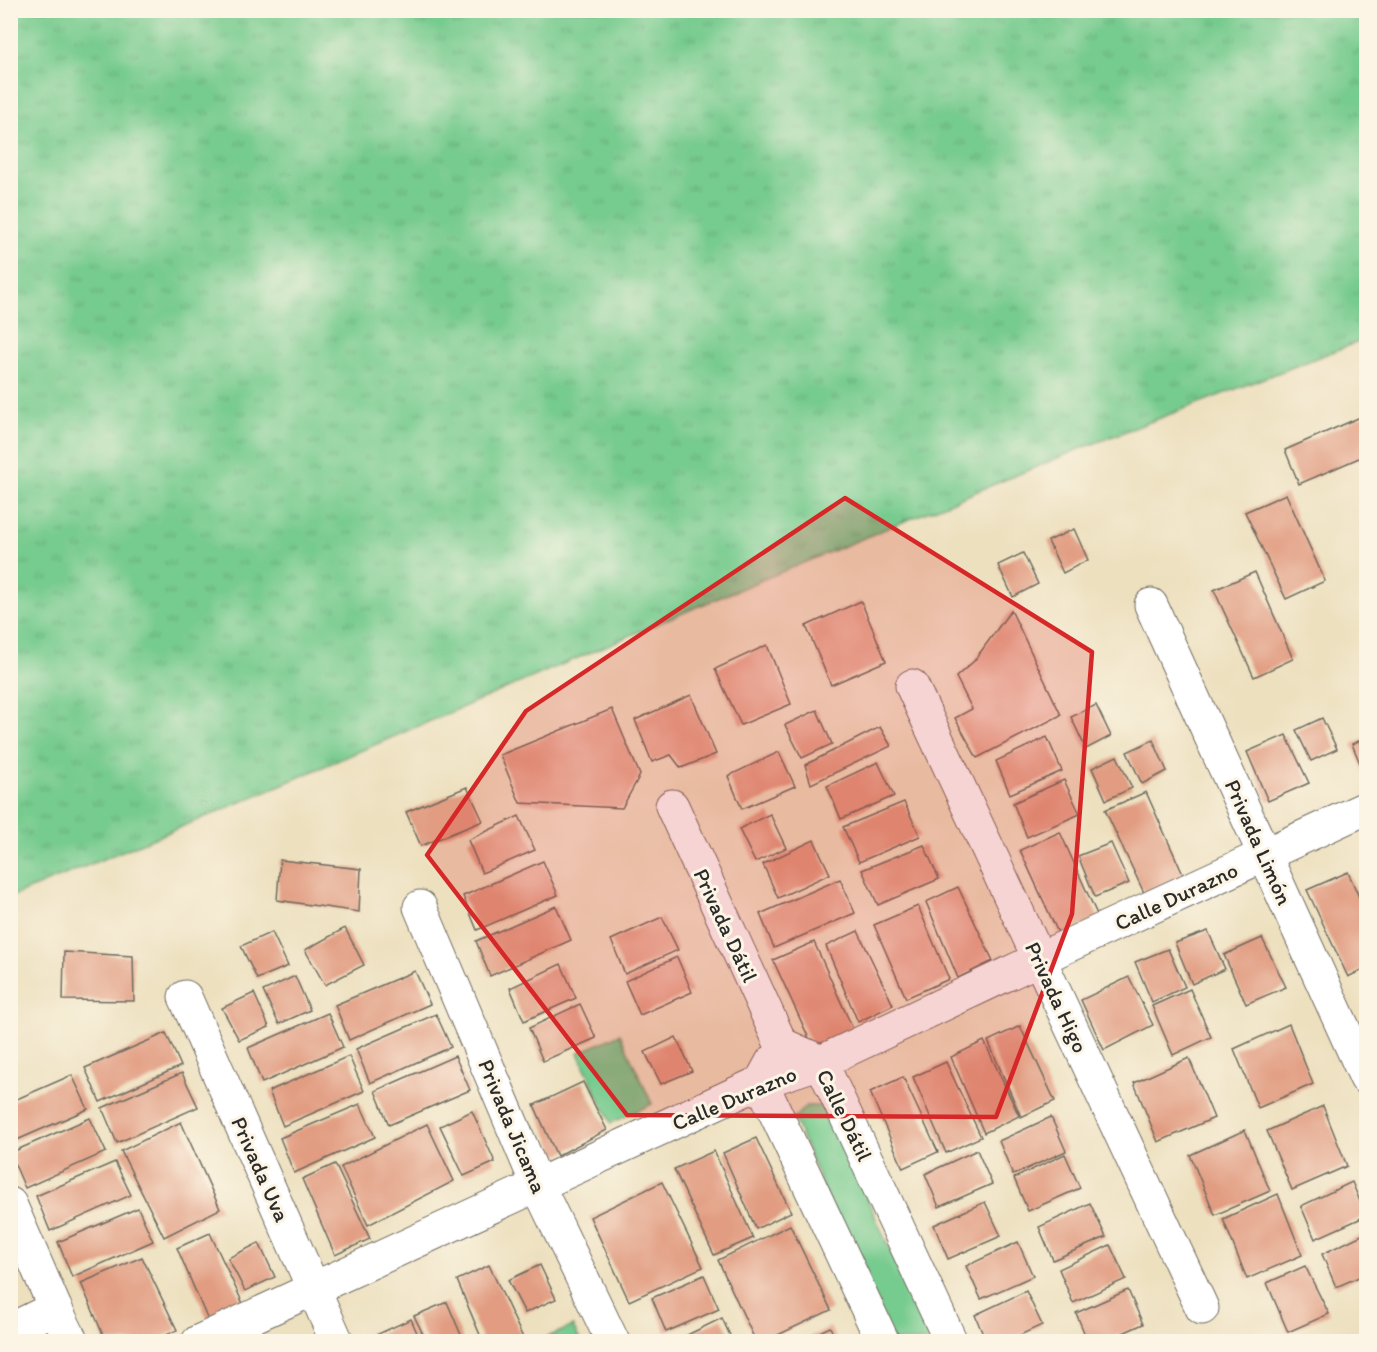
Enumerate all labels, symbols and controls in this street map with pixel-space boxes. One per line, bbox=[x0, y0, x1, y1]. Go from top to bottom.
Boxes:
street label: Privada Limón bbox=[1219, 775, 1298, 909]
street label: Calle Durazno bbox=[1110, 856, 1242, 937]
street label: Privada Dátil bbox=[687, 864, 764, 986]
street label: Privada Higo bbox=[1019, 937, 1094, 1057]
street label: Privada Jicama bbox=[472, 1055, 553, 1198]
street label: Calle Durazno bbox=[668, 1060, 801, 1137]
street label: Calle Dátil bbox=[811, 1065, 878, 1166]
street label: Privada Uva bbox=[225, 1112, 296, 1227]

